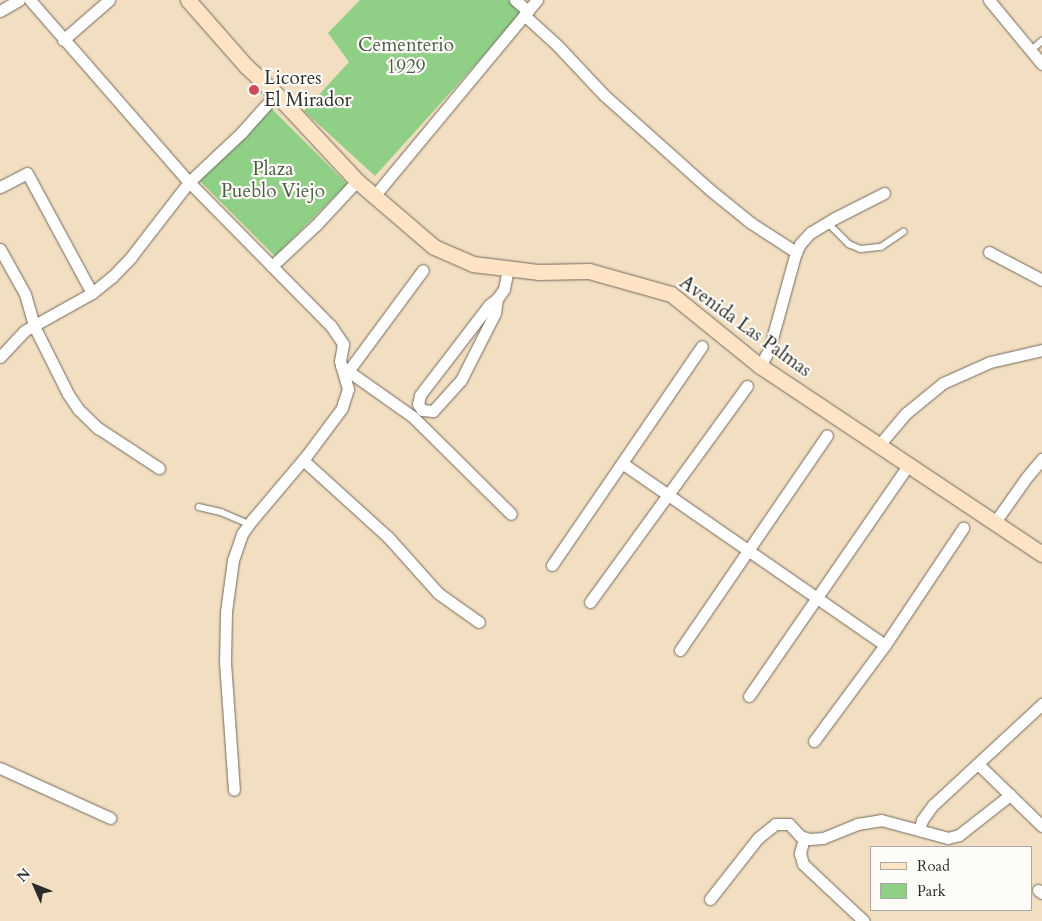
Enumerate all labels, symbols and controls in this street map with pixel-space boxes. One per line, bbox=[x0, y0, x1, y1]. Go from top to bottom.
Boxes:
park label: Cementerio 1929 bbox=[358, 35, 454, 79]
place label: Licores El Mirador bbox=[264, 68, 351, 112]
marker: Licores El Mirador bbox=[248, 84, 260, 96]
park label: Plaza Pueblo Viejo bbox=[221, 159, 325, 203]
street label: Avenida Las Palmas bbox=[675, 272, 815, 382]
legend bbox=[870, 846, 1032, 911]
text: Road bbox=[917, 856, 950, 876]
north arrow bbox=[10, 861, 60, 911]
text: N bbox=[13, 864, 35, 886]
text: Park bbox=[917, 881, 946, 901]

